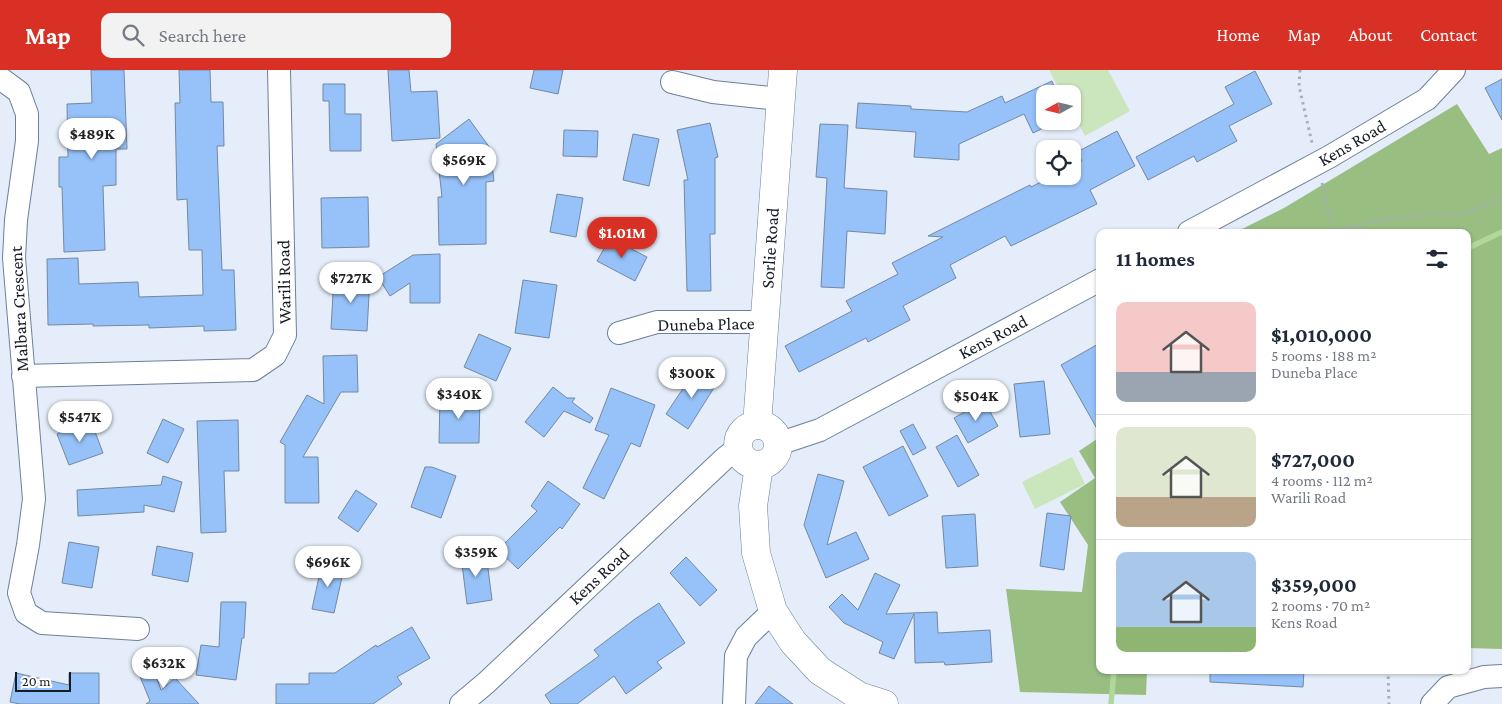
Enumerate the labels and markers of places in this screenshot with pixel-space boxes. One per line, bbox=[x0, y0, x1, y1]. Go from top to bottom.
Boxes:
pin: $489K bbox=[57, 118, 127, 160]
pin: $569K bbox=[429, 144, 499, 186]
pin: $1.01M bbox=[581, 216, 663, 259]
pin: $727K bbox=[316, 262, 386, 304]
pin: $300K bbox=[657, 356, 727, 399]
pin: $340K bbox=[424, 378, 494, 420]
pin: $504K bbox=[941, 380, 1011, 422]
pin: $547K bbox=[45, 400, 115, 443]
pin: $359K bbox=[441, 536, 511, 578]
pin: $696K bbox=[293, 546, 363, 588]
pin: $632K bbox=[129, 646, 199, 689]

